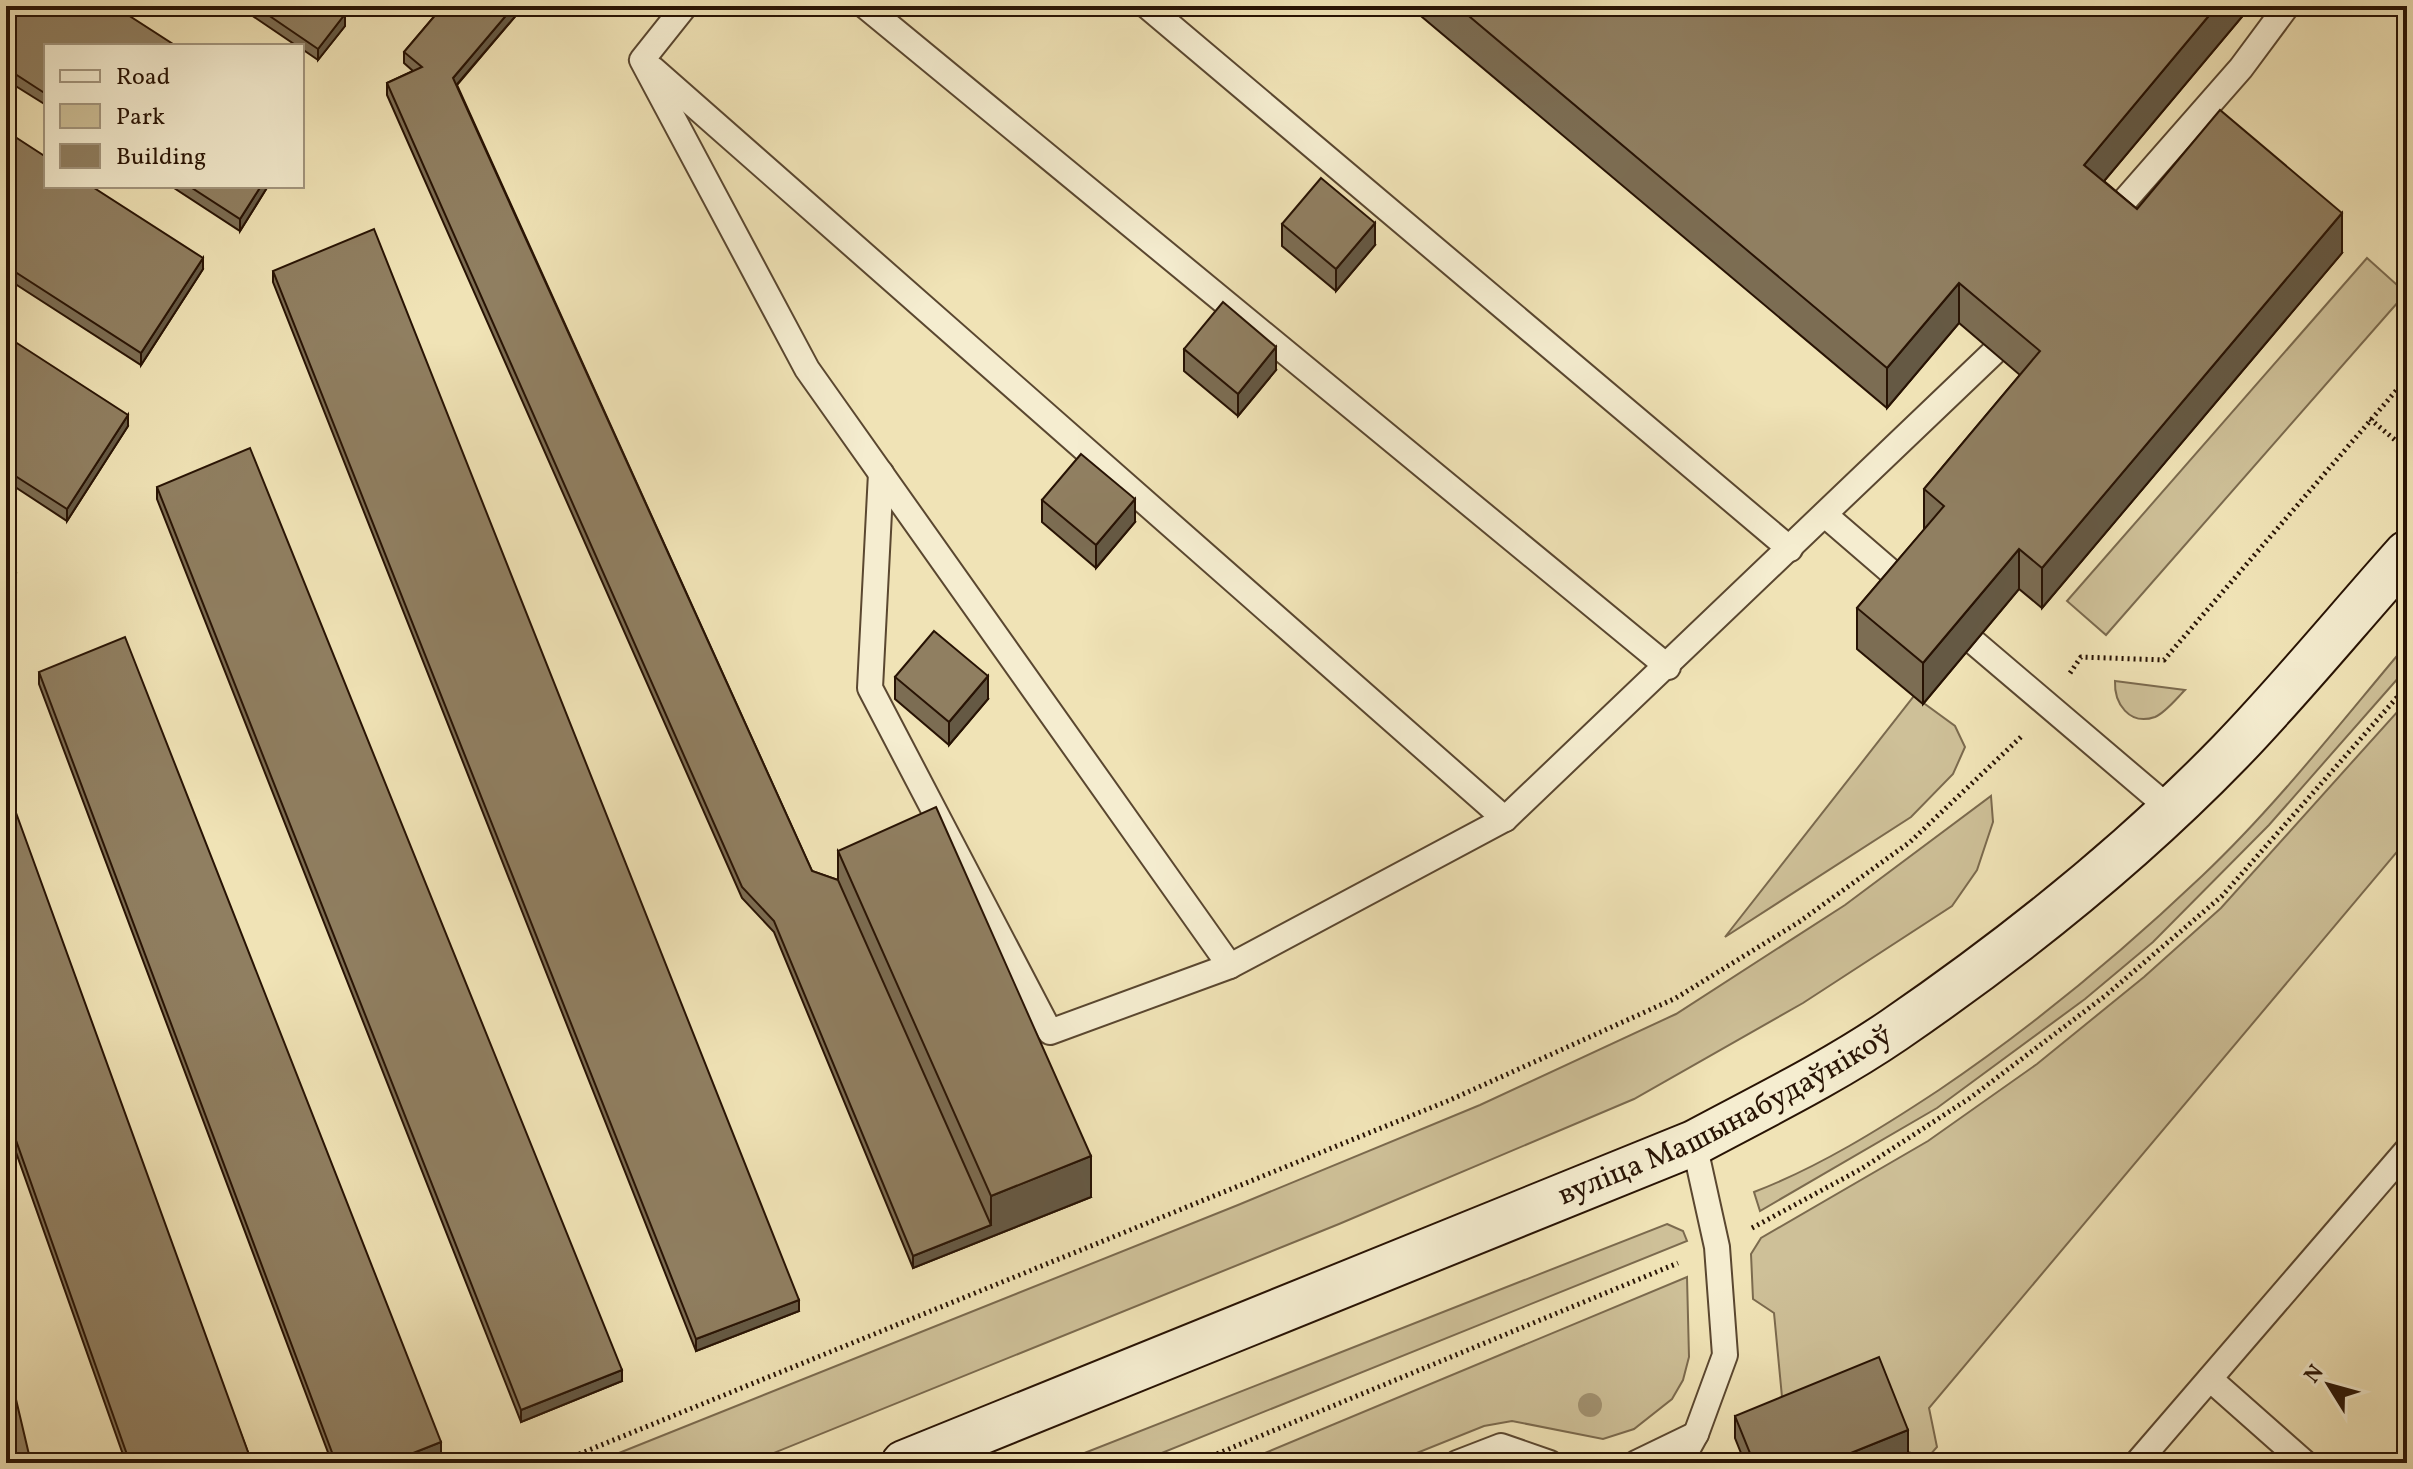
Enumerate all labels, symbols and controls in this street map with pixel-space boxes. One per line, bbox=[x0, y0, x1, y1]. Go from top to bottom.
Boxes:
legend bbox=[44, 44, 304, 188]
text: Road bbox=[116, 61, 170, 95]
text: Park bbox=[116, 101, 165, 135]
text: Building bbox=[116, 141, 206, 175]
street label: вуліца Машынабудаўнікоў bbox=[1552, 1016, 1901, 1217]
north arrow bbox=[2289, 1345, 2369, 1425]
text: N bbox=[2298, 1359, 2332, 1390]

